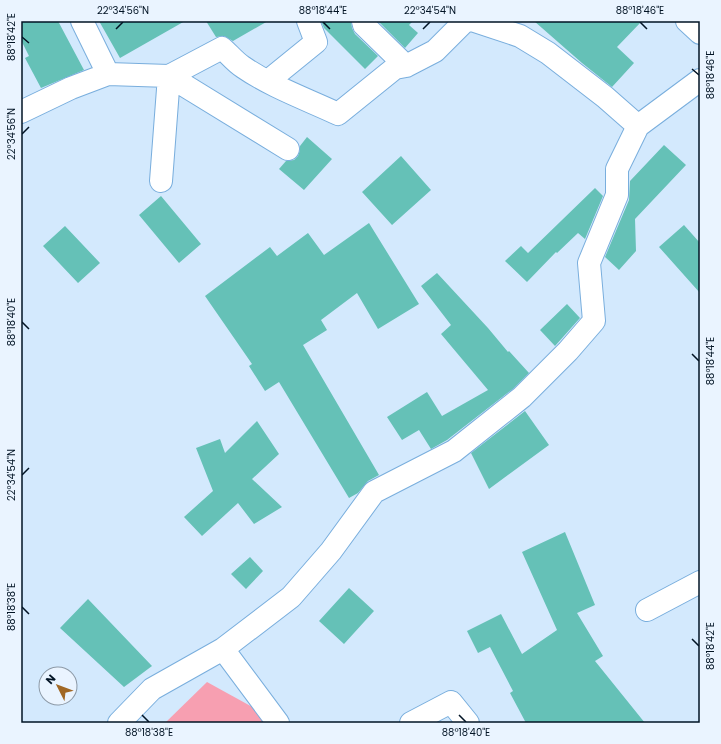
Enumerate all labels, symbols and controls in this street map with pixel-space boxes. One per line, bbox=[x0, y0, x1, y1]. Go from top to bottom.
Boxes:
text: 22°34'56"N bbox=[97, 3, 149, 18]
text: 88°18'44"E bbox=[299, 3, 347, 18]
text: 22°34'54"N bbox=[404, 3, 456, 18]
text: 88°18'46"E bbox=[616, 3, 664, 18]
text: 88°18'42"E bbox=[4, 13, 19, 61]
text: 88°18'46"E bbox=[703, 51, 718, 99]
text: 22°34'56"N bbox=[4, 108, 19, 160]
text: 88°18'40"E bbox=[4, 298, 19, 346]
text: 88°18'44"E bbox=[703, 337, 718, 385]
text: 22°34'54"N bbox=[4, 449, 19, 501]
text: 88°18'38"E bbox=[4, 583, 19, 631]
text: 88°18'42"E bbox=[703, 622, 718, 670]
north arrow bbox=[38, 666, 78, 706]
text: N bbox=[42, 671, 59, 688]
text: 88°18'38"E bbox=[125, 725, 173, 740]
text: 88°18'40"E bbox=[442, 725, 490, 740]

